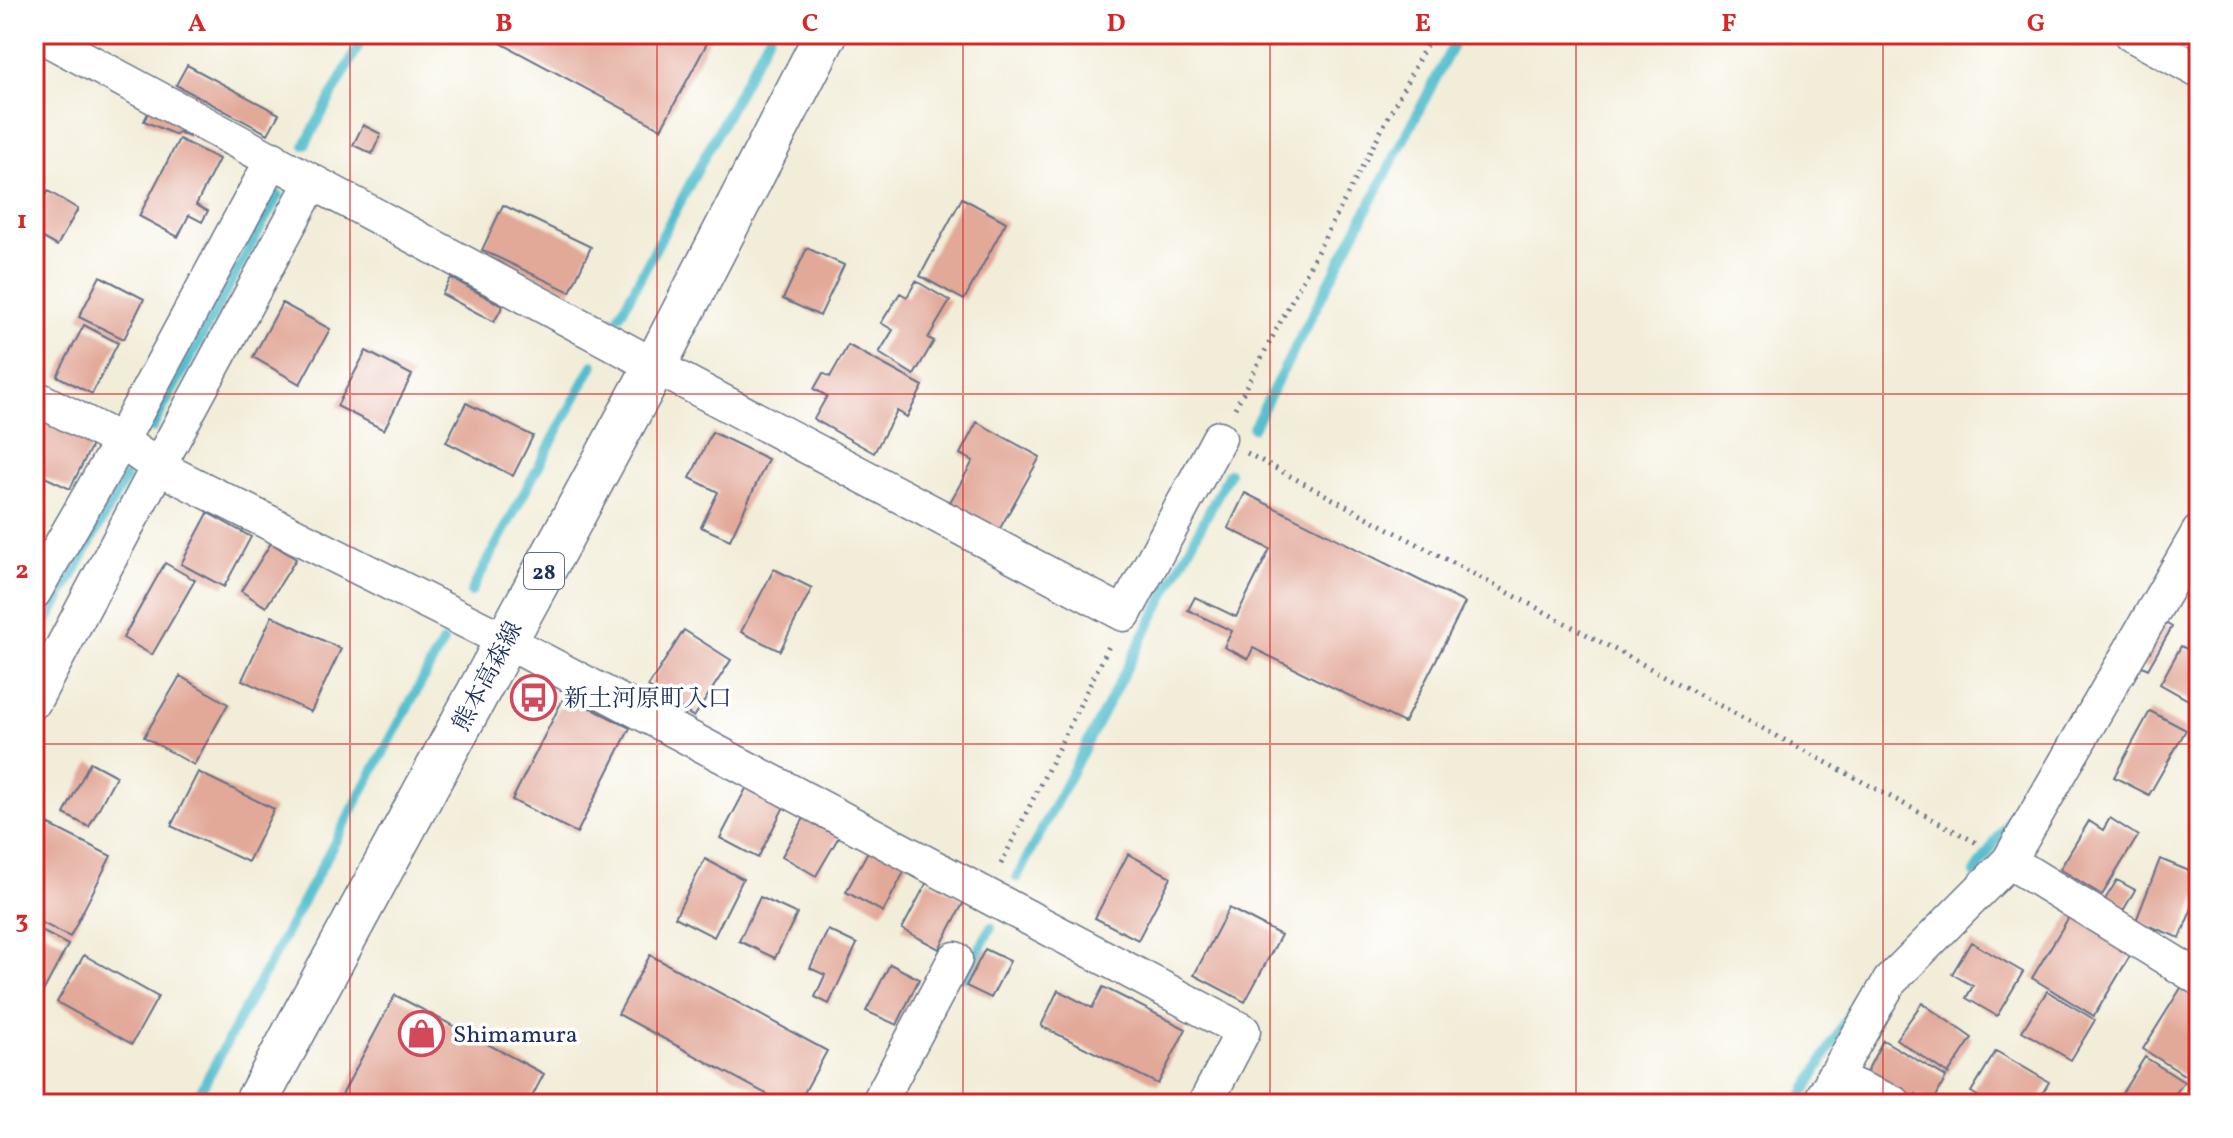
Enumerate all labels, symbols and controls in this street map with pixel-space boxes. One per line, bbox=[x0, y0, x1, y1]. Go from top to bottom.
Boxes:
text: A bbox=[188, 6, 207, 42]
text: B bbox=[495, 6, 513, 42]
text: C bbox=[802, 6, 818, 42]
text: D bbox=[1106, 6, 1126, 42]
text: E bbox=[1415, 6, 1431, 42]
text: F bbox=[1721, 6, 1737, 42]
text: G bbox=[2027, 6, 2045, 42]
text: 1 bbox=[17, 203, 27, 239]
text: 2 bbox=[15, 553, 29, 589]
road number: 28 bbox=[524, 553, 564, 589]
street label: 熊本高森線 bbox=[446, 616, 532, 738]
bus stop icon: 新土河原町入口 bbox=[509, 674, 557, 722]
place label: 新土河原町入口 bbox=[564, 683, 732, 717]
text: 3 bbox=[15, 903, 29, 939]
shop icon: Shimamura bbox=[398, 1010, 446, 1058]
place label: Shimamura bbox=[453, 1019, 578, 1053]

